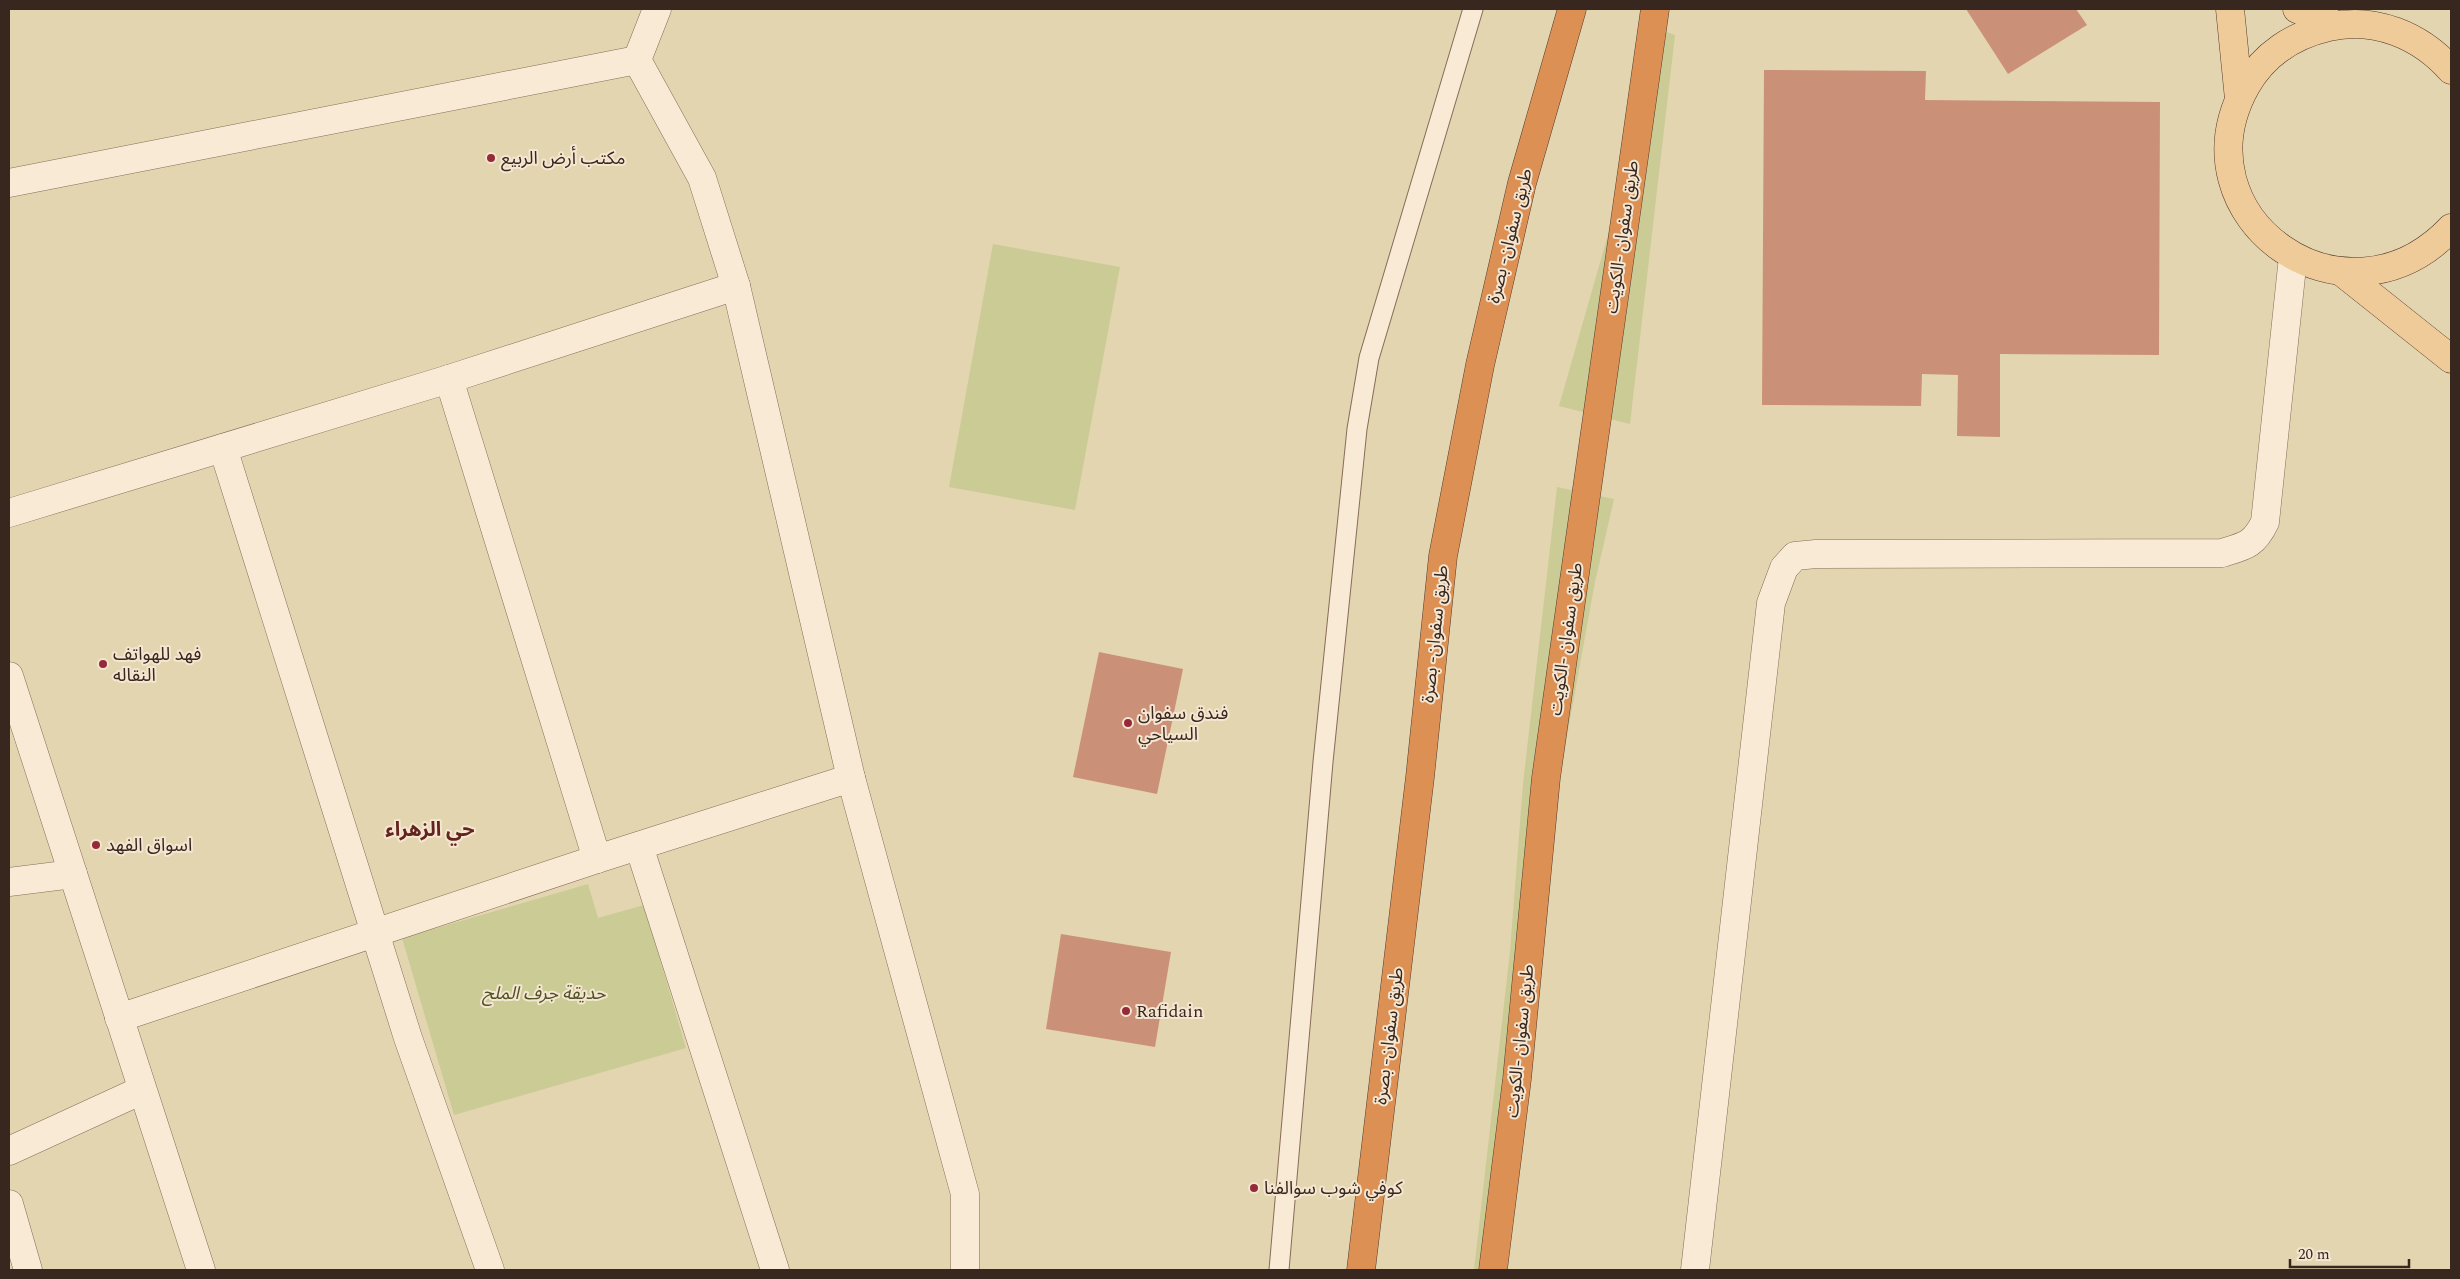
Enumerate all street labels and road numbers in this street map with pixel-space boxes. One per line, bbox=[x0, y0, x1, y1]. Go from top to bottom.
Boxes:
street label: طريق سفوان -الكويت bbox=[1598, 159, 1646, 315]
street label: طريق سفوان- بصرة bbox=[1480, 166, 1540, 306]
street label: طريق سفوان -الكويت bbox=[1542, 561, 1590, 717]
street label: طريق سفوان- بصرة bbox=[1414, 564, 1456, 704]
street label: طريق سفوان -الكويت bbox=[1499, 963, 1541, 1119]
street label: طريق سفوان- بصرة bbox=[1367, 966, 1411, 1106]

